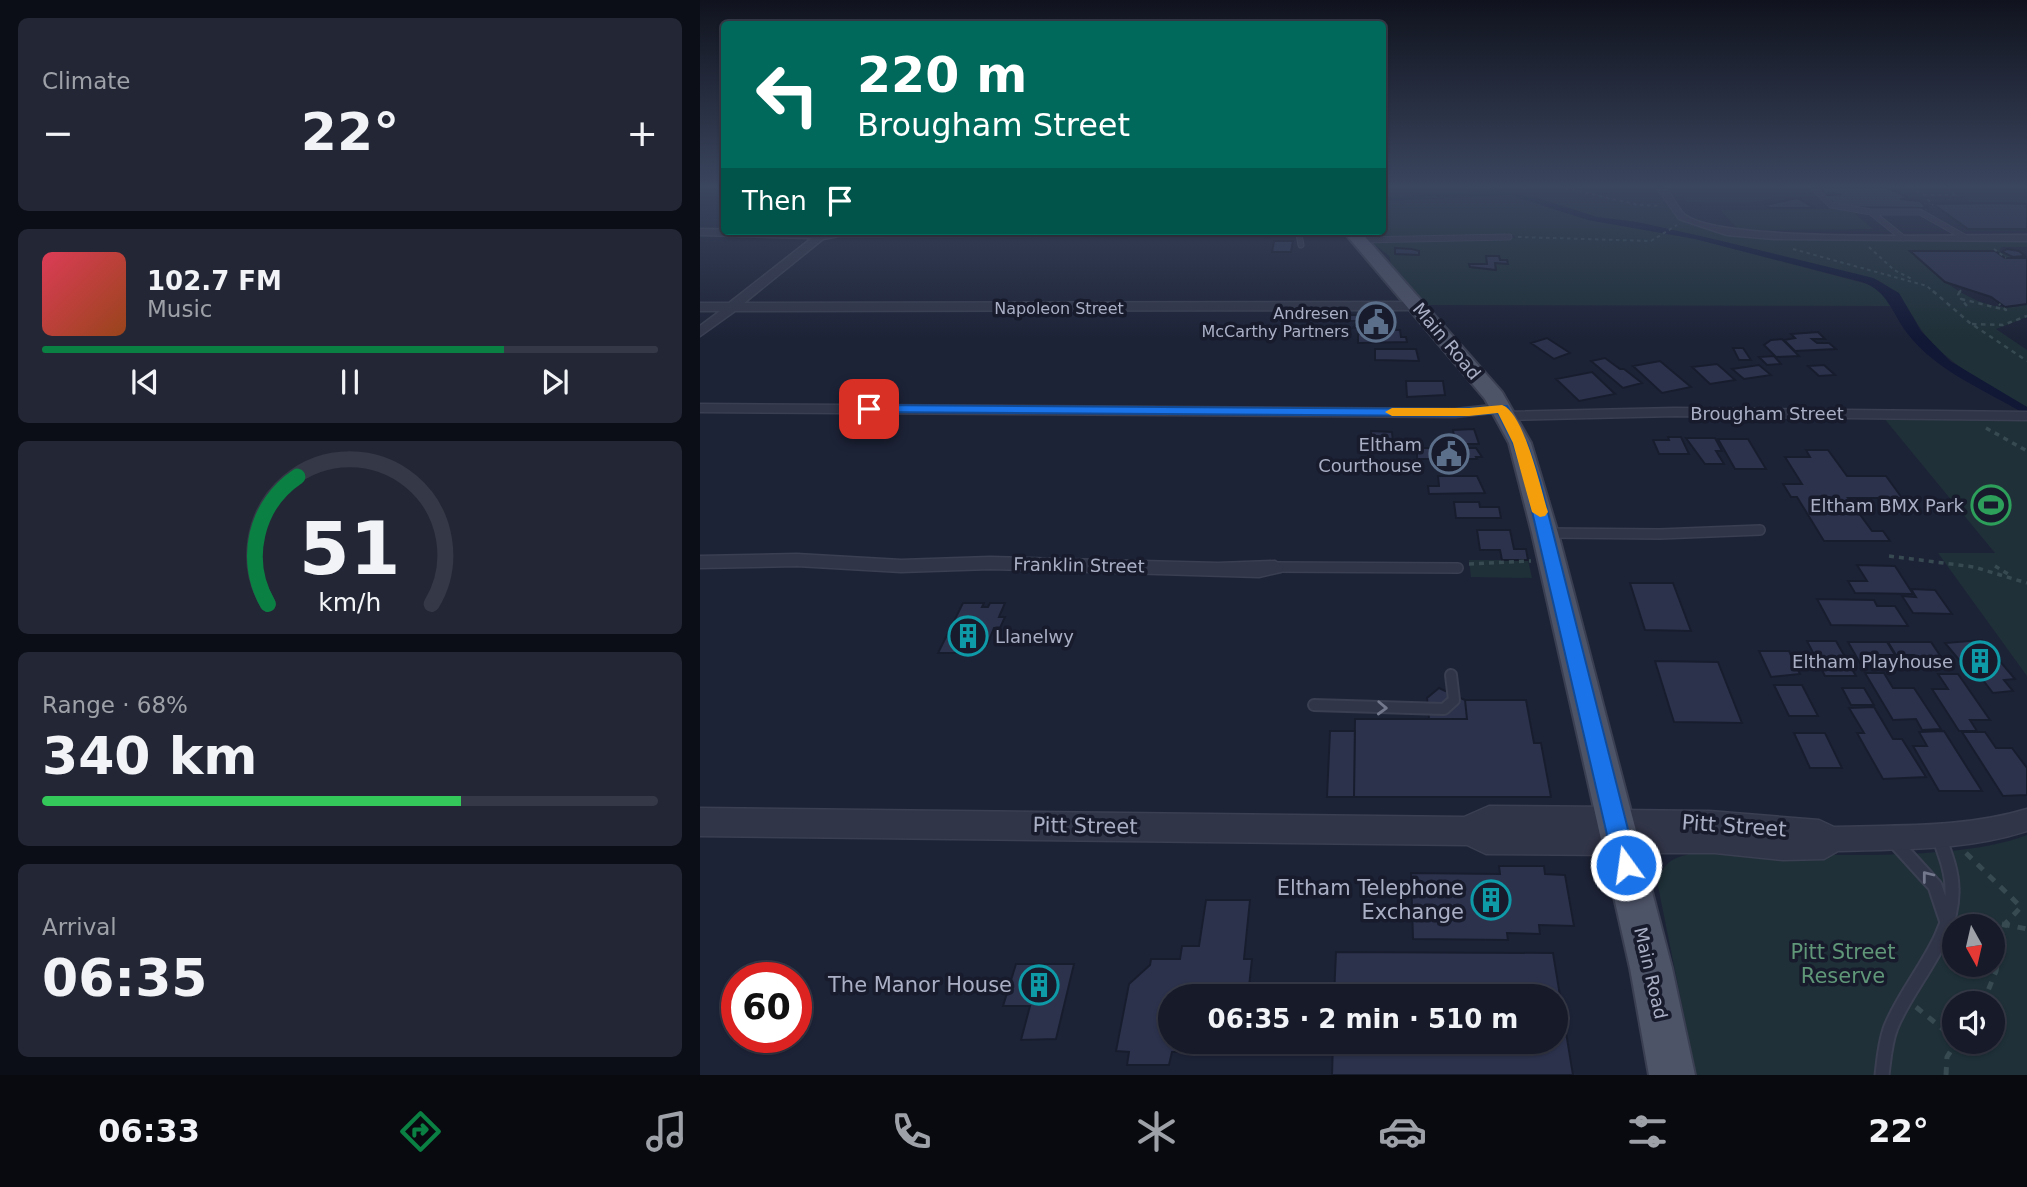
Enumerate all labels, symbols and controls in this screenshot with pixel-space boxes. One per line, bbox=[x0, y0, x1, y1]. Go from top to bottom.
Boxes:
text: 220 m bbox=[857, 47, 1027, 104]
icon: left bbox=[742, 49, 833, 140]
text: Climate bbox=[42, 68, 131, 94]
text: 22° bbox=[301, 102, 399, 162]
text: Brougham Street bbox=[857, 106, 1130, 144]
text: − bbox=[42, 111, 74, 155]
text: + bbox=[626, 111, 658, 155]
icon: arrive bbox=[821, 182, 859, 220]
text: Then bbox=[742, 186, 807, 216]
text: 102.7 FM bbox=[147, 266, 282, 296]
text: Music bbox=[147, 296, 212, 322]
street label: Main Road bbox=[1409, 298, 1485, 384]
street label: Napoleon Street bbox=[994, 299, 1124, 318]
public building icon: Andresen McCarthy Partners bbox=[1355, 301, 1397, 343]
place label: Andresen McCarthy Partners bbox=[1201, 304, 1349, 341]
icon: previous bbox=[126, 363, 164, 401]
icon: pause bbox=[331, 363, 369, 401]
icon: next bbox=[536, 363, 574, 401]
pin bbox=[839, 379, 899, 439]
icon: arrive bbox=[850, 390, 888, 428]
street label: Brougham Street bbox=[1690, 403, 1844, 424]
public building icon: Eltham Courthouse bbox=[1428, 433, 1470, 475]
place label: Eltham Courthouse bbox=[1318, 434, 1422, 476]
sports icon: Eltham BMX Park bbox=[1970, 484, 2012, 526]
place label: Eltham BMX Park bbox=[1810, 495, 1965, 516]
text: 51 bbox=[299, 506, 401, 591]
street label: Franklin Street bbox=[1013, 553, 1145, 577]
text: km/h bbox=[318, 587, 382, 616]
building icon: Llanelwy bbox=[947, 615, 989, 657]
place label: Llanelwy bbox=[995, 626, 1074, 647]
building icon: Eltham Playhouse bbox=[1959, 640, 2001, 682]
place label: Eltham Playhouse bbox=[1792, 651, 1953, 672]
text: Range · 68% bbox=[42, 692, 188, 718]
one-way arrow bbox=[1377, 701, 1388, 716]
text: 340 km bbox=[42, 726, 257, 786]
street label: Pitt Street bbox=[1681, 810, 1787, 842]
street label: Pitt Street bbox=[1032, 813, 1138, 839]
position arrow bbox=[1589, 828, 1663, 902]
one-way arrow bbox=[1923, 871, 1936, 883]
place label: Eltham Telephone Exchange bbox=[1277, 876, 1464, 924]
building icon: Eltham Telephone Exchange bbox=[1470, 879, 1512, 921]
text: Arrival bbox=[42, 914, 117, 940]
north arrow bbox=[1942, 914, 2006, 976]
map controls bbox=[1942, 914, 2005, 1054]
street label: Main Road bbox=[1630, 925, 1672, 1021]
park label: Pitt Street Reserve bbox=[1791, 940, 1896, 988]
text: 06:35 bbox=[42, 948, 208, 1008]
speed limit sign: 60 bbox=[721, 962, 812, 1053]
building icon: The Manor House bbox=[1018, 964, 1060, 1006]
place label: The Manor House bbox=[827, 973, 1012, 997]
button: sound bbox=[1942, 991, 2005, 1054]
text: 06:35 · 2 min · 510 m bbox=[1208, 1004, 1518, 1034]
icon: directions bbox=[396, 1107, 445, 1156]
icon: music bbox=[642, 1107, 691, 1156]
icon: phone bbox=[887, 1107, 936, 1156]
icon: climate bbox=[1132, 1107, 1181, 1156]
icon: car bbox=[1378, 1107, 1427, 1156]
icon: filters bbox=[1623, 1107, 1672, 1156]
text: 06:33 bbox=[98, 1112, 200, 1150]
text: 22° bbox=[1868, 1112, 1929, 1150]

